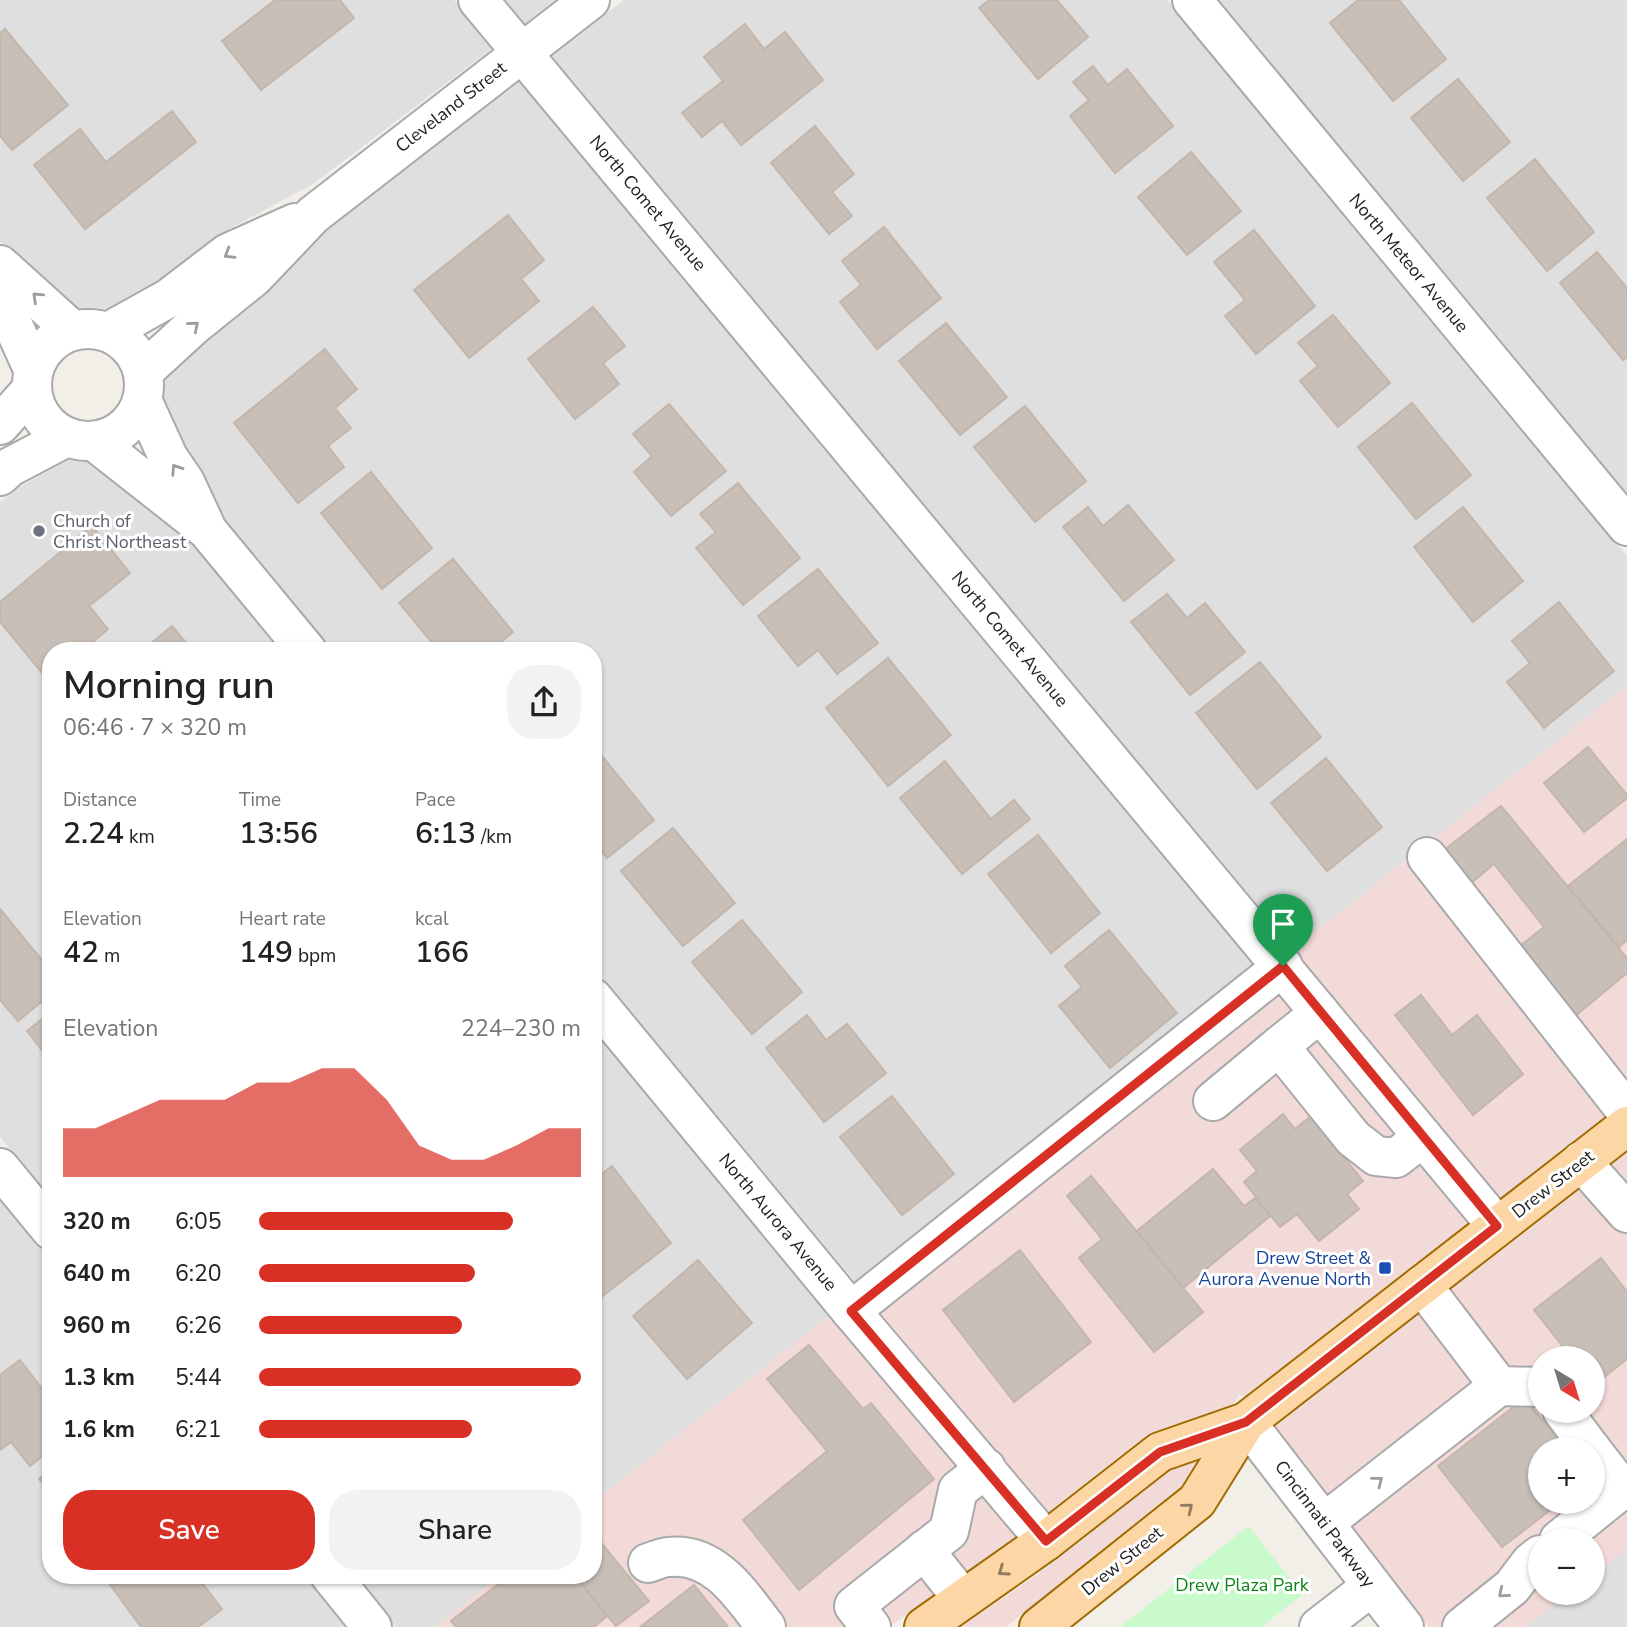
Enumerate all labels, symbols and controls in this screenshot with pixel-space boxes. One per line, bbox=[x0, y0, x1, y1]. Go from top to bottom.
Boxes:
street label: Cleveland Street bbox=[390, 56, 512, 158]
street label: North Comet Avenue bbox=[584, 130, 712, 276]
street label: North Meteor Avenue bbox=[1344, 188, 1474, 338]
one-way arrow bbox=[224, 246, 237, 259]
one-way arrow bbox=[32, 292, 45, 305]
one-way arrow bbox=[185, 322, 198, 334]
one-way arrow bbox=[172, 464, 184, 477]
place label: Church of Christ Northeast bbox=[53, 509, 187, 554]
marker: Church of Christ Northeast bbox=[31, 523, 47, 539]
street label: North Comet Avenue bbox=[946, 566, 1074, 712]
text: Morning run bbox=[63, 660, 275, 711]
button: share bbox=[507, 665, 581, 739]
text: 06:46 · 7 × 320 m bbox=[63, 712, 247, 743]
text: Distance bbox=[63, 787, 137, 813]
text: Time bbox=[239, 787, 281, 813]
text: Pace bbox=[415, 787, 455, 813]
text: 2.24 bbox=[63, 813, 124, 854]
text: 13:56 bbox=[239, 813, 318, 854]
text: 6:13 bbox=[415, 813, 476, 854]
text: km bbox=[124, 824, 155, 850]
text: /km bbox=[476, 824, 512, 850]
pin bbox=[1253, 894, 1313, 966]
icon: arrive bbox=[1264, 905, 1302, 943]
text: Elevation bbox=[63, 906, 142, 932]
text: Heart rate bbox=[239, 906, 326, 932]
text: kcal bbox=[415, 906, 449, 932]
text: 42 bbox=[63, 932, 99, 973]
text: 149 bbox=[239, 932, 293, 973]
text: 166 bbox=[415, 932, 469, 973]
text: m bbox=[99, 943, 120, 969]
text: bpm bbox=[293, 943, 336, 969]
text: Elevation bbox=[63, 1013, 158, 1044]
text: 224–230 m bbox=[461, 1013, 581, 1044]
street label: Drew Street bbox=[1507, 1144, 1600, 1224]
street label: North Aurora Avenue bbox=[713, 1148, 843, 1296]
text: 320 m bbox=[63, 1206, 131, 1237]
text: 6:05 bbox=[175, 1206, 222, 1237]
place label: Drew Street & Aurora Avenue North bbox=[1198, 1246, 1372, 1291]
text: 640 m bbox=[63, 1258, 131, 1289]
text: 6:20 bbox=[175, 1258, 222, 1289]
marker: Drew Street & Aurora Avenue North bbox=[1377, 1260, 1393, 1276]
text: 960 m bbox=[63, 1310, 131, 1341]
text: 6:26 bbox=[175, 1310, 222, 1341]
north arrow bbox=[1528, 1346, 1605, 1423]
map controls bbox=[1528, 1346, 1605, 1605]
text: 1.3 km bbox=[63, 1362, 135, 1393]
text: 5:44 bbox=[175, 1362, 222, 1393]
text: 1.6 km bbox=[63, 1414, 135, 1445]
text: 6:21 bbox=[175, 1414, 222, 1445]
button: + bbox=[1528, 1437, 1605, 1514]
street label: Cincinnati Parkway bbox=[1269, 1456, 1381, 1593]
one-way arrow bbox=[1370, 1477, 1382, 1490]
button: Save bbox=[63, 1490, 315, 1570]
button: Share bbox=[329, 1490, 581, 1570]
one-way arrow bbox=[1180, 1503, 1193, 1516]
street label: Drew Street bbox=[1076, 1520, 1168, 1601]
button: − bbox=[1528, 1528, 1605, 1605]
one-way arrow bbox=[998, 1563, 1011, 1575]
park label: Drew Plaza Park bbox=[1175, 1573, 1310, 1597]
one-way arrow bbox=[1499, 1585, 1512, 1597]

